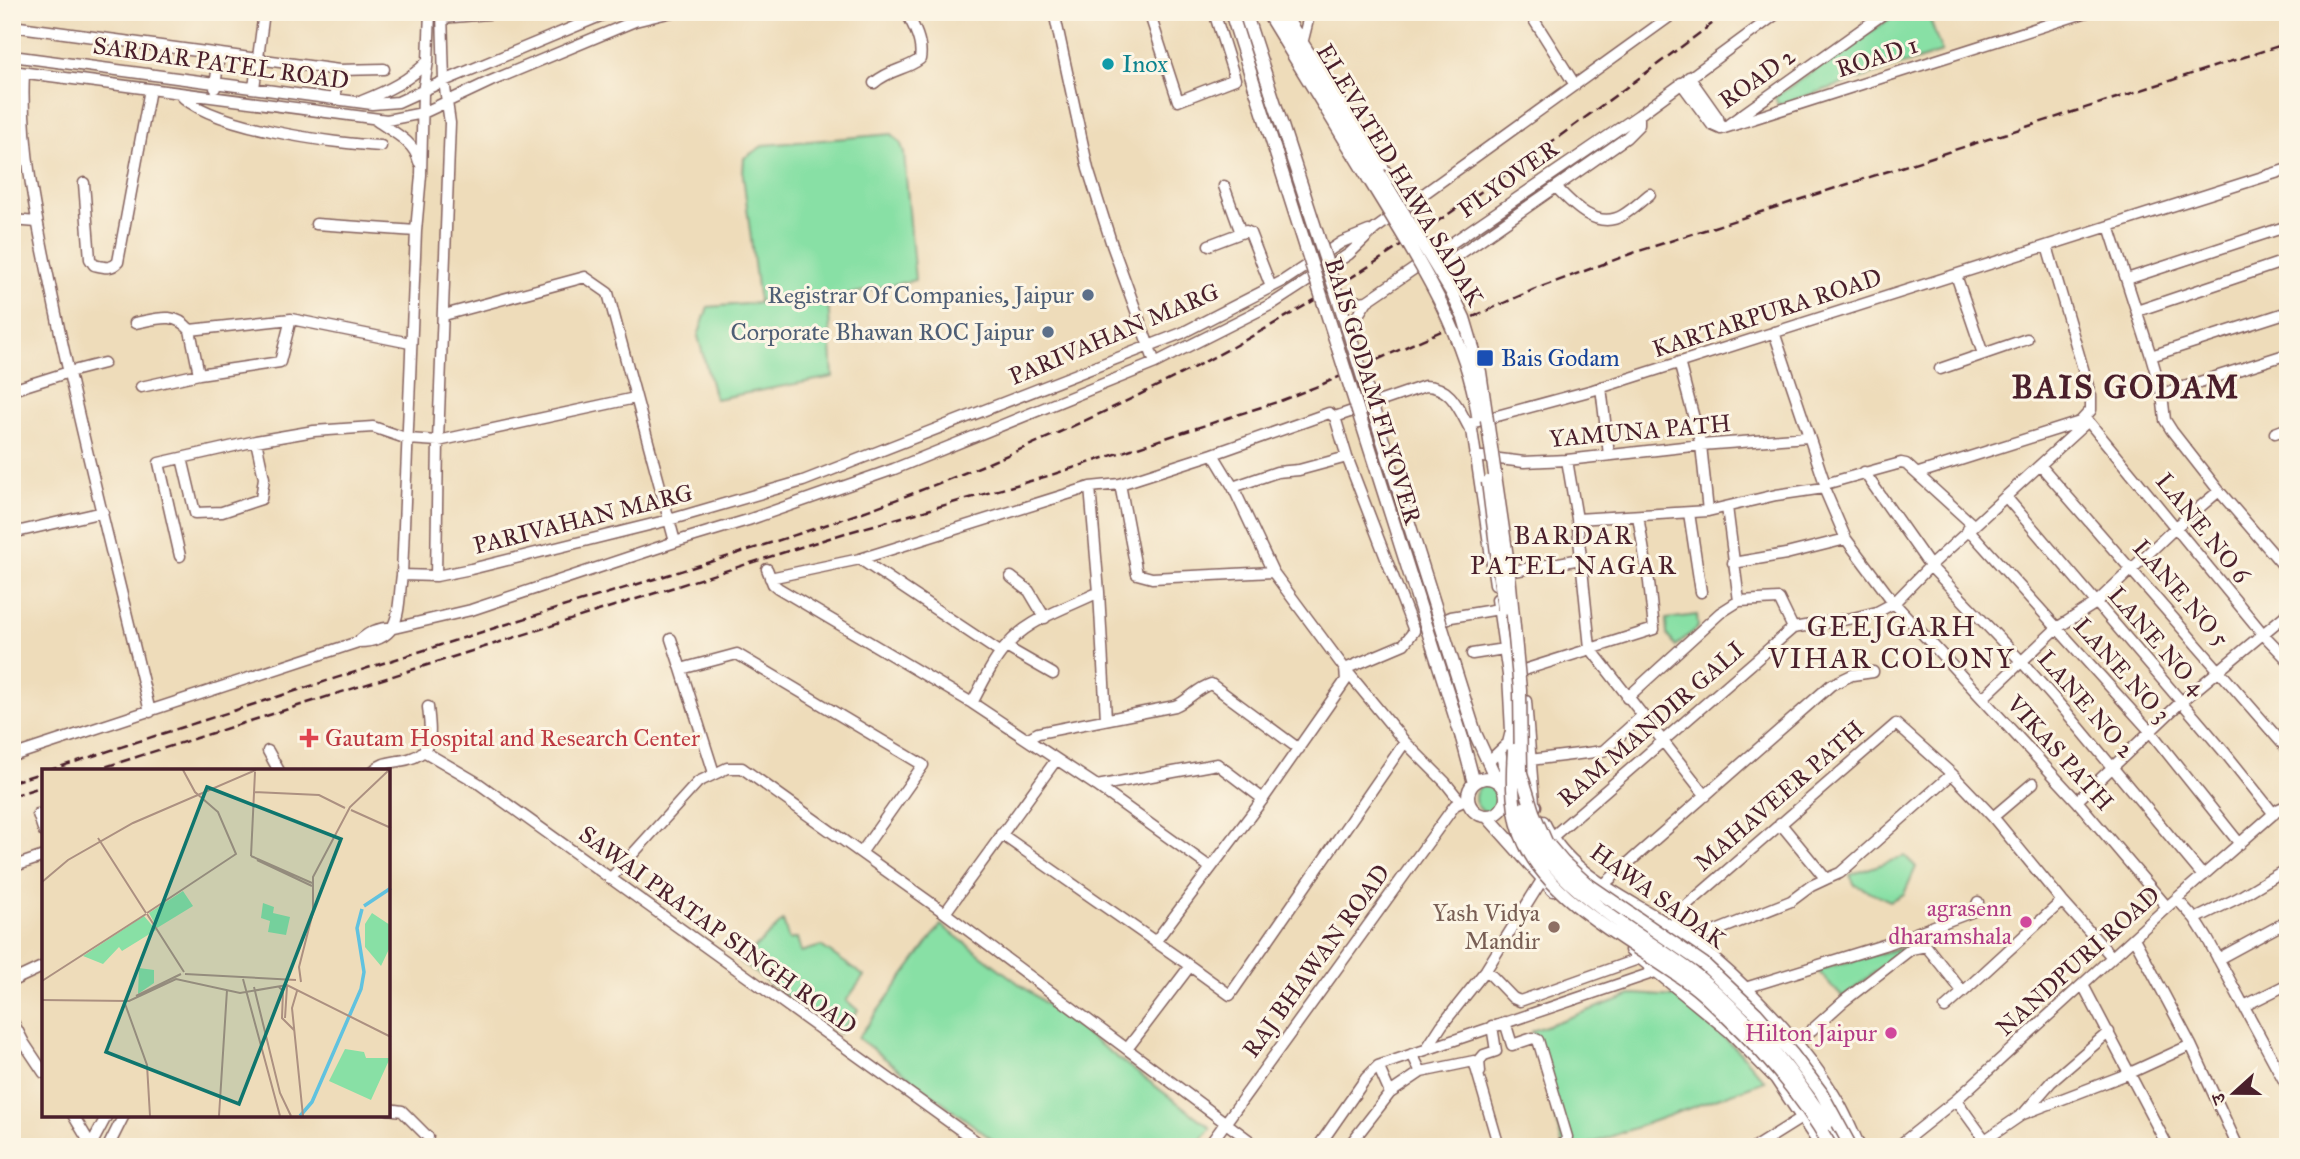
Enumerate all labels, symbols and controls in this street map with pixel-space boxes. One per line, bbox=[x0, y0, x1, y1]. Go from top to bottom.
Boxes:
street label: SARDAR PATEL ROAD bbox=[91, 30, 351, 96]
street label: ROAD 1 bbox=[1832, 30, 1922, 84]
street label: ELEVATED HAWA SADAK bbox=[1310, 38, 1491, 312]
street label: ROAD 2 bbox=[1713, 41, 1801, 115]
place label: Inox bbox=[1122, 49, 1168, 79]
marker: Inox bbox=[1100, 56, 1116, 72]
street label: FLYOVER bbox=[1452, 133, 1565, 225]
street label: BAIS GODAM FLYOVER bbox=[1318, 254, 1428, 529]
street label: KARTARPURA ROAD bbox=[1649, 262, 1885, 364]
street label: PARIVAHAN MARG bbox=[1005, 276, 1223, 392]
place label: Registrar Of Companies, Jaipur bbox=[767, 280, 1074, 310]
marker: Registrar Of Companies, Jaipur bbox=[1080, 287, 1096, 303]
place label: Corporate Bhawan ROC Jaipur bbox=[730, 317, 1034, 347]
marker: Corporate Bhawan ROC Jaipur bbox=[1040, 324, 1056, 340]
place label: Bais Godam bbox=[1501, 343, 1620, 373]
marker: Bais Godam bbox=[1475, 348, 1495, 368]
district label: BAIS GODAM bbox=[2012, 368, 2240, 407]
street label: YAMUNA PATH bbox=[1548, 408, 1732, 454]
street label: LANE NO 6 bbox=[2149, 467, 2257, 590]
street label: PARIVAHAN MARG bbox=[470, 477, 696, 561]
district label: BARDAR PATEL NAGAR bbox=[1470, 519, 1678, 581]
street label: LANE NO 5 bbox=[2126, 533, 2236, 653]
street label: LANE NO 4 bbox=[2102, 580, 2213, 702]
district label: GEEJGARH VIHAR COLONY bbox=[1767, 609, 2016, 676]
street label: LANE NO 3 bbox=[2067, 611, 2177, 729]
street label: RAM MANDIR GALI bbox=[1552, 635, 1750, 813]
street label: LANE NO 2 bbox=[2031, 644, 2141, 764]
street label: VIKAS PATH bbox=[2000, 688, 2120, 817]
street label: MAHAVEER PATH bbox=[1688, 714, 1870, 878]
place label: Gautam Hospital and Research Center bbox=[325, 723, 700, 753]
marker: Gautam Hospital and Research Center bbox=[299, 728, 319, 748]
inset map bbox=[42, 769, 390, 1117]
street label: SAWAI PRATAP SINGH ROAD bbox=[573, 819, 863, 1041]
street label: HAWA SADAK bbox=[1584, 837, 1733, 956]
street label: RAJ BHAWAN ROAD bbox=[1236, 859, 1396, 1063]
street label: NANDPURI ROAD bbox=[1990, 880, 2166, 1042]
place label: agrasenn dharamshala bbox=[1888, 893, 2013, 951]
place label: Yash Vidya Mandir bbox=[1433, 898, 1541, 956]
marker: agrasenn dharamshala bbox=[2018, 914, 2034, 930]
marker: Yash Vidya Mandir bbox=[1546, 919, 1562, 935]
place label: Hilton Jaipur bbox=[1745, 1018, 1877, 1048]
marker: Hilton Jaipur bbox=[1883, 1025, 1899, 1041]
north arrow bbox=[2198, 1058, 2268, 1128]
text: उ bbox=[2206, 1089, 2232, 1109]

